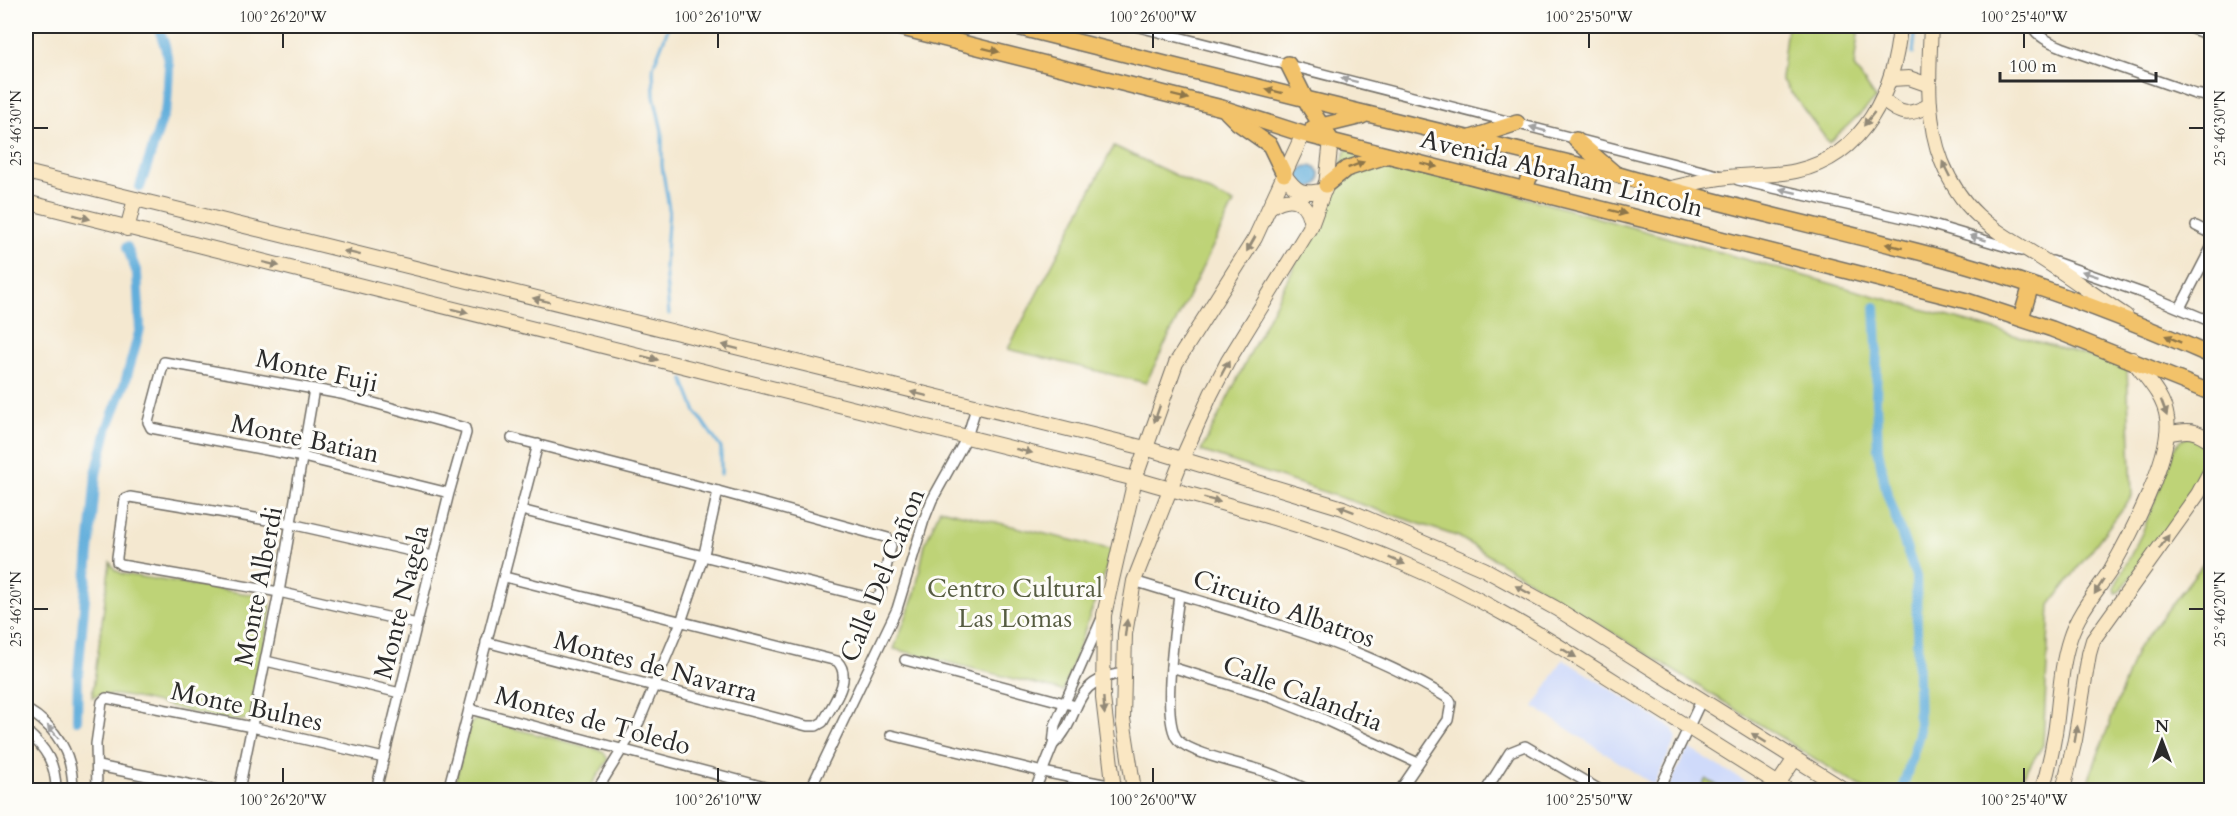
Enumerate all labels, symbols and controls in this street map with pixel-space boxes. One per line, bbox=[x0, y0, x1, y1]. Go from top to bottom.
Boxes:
text: 100°26'20"W bbox=[239, 7, 327, 27]
text: 100°26'10"W bbox=[674, 7, 762, 27]
text: 100°26'00"W bbox=[1109, 7, 1197, 27]
text: 100°25'50"W bbox=[1545, 7, 1633, 27]
text: 100°25'40"W bbox=[1980, 7, 2068, 27]
one-way arrow bbox=[982, 45, 1000, 55]
scale bar bbox=[2000, 45, 2156, 83]
text: 100 m bbox=[2009, 54, 2057, 79]
one-way arrow bbox=[1340, 75, 1358, 84]
one-way arrow bbox=[1264, 86, 1283, 96]
text: 25°46'30"N bbox=[6, 90, 26, 166]
text: 25°46'30"N bbox=[2210, 90, 2230, 166]
one-way arrow bbox=[1171, 93, 1190, 103]
one-way arrow bbox=[1863, 111, 1876, 127]
street label: Avenida Abraham Lincoln bbox=[1417, 121, 1707, 226]
one-way arrow bbox=[1529, 124, 1547, 133]
one-way arrow bbox=[1347, 160, 1365, 170]
one-way arrow bbox=[1420, 160, 1438, 170]
one-way arrow bbox=[1941, 160, 1951, 178]
one-way arrow bbox=[1779, 186, 1798, 195]
one-way arrow bbox=[1609, 208, 1628, 218]
one-way arrow bbox=[73, 212, 91, 222]
one-way arrow bbox=[1968, 233, 1986, 242]
one-way arrow bbox=[1246, 236, 1256, 253]
one-way arrow bbox=[1885, 241, 1903, 251]
one-way arrow bbox=[342, 247, 361, 257]
one-way arrow bbox=[262, 260, 280, 270]
one-way arrow bbox=[2081, 269, 2099, 279]
one-way arrow bbox=[532, 294, 550, 304]
one-way arrow bbox=[451, 307, 470, 317]
one-way arrow bbox=[2164, 334, 2182, 344]
street label: Monte Fuji bbox=[253, 340, 381, 401]
one-way arrow bbox=[721, 341, 739, 351]
one-way arrow bbox=[640, 354, 659, 364]
one-way arrow bbox=[1220, 359, 1230, 376]
one-way arrow bbox=[910, 388, 929, 398]
one-way arrow bbox=[2159, 399, 2169, 417]
one-way arrow bbox=[1152, 405, 1162, 423]
street label: Monte Batian bbox=[228, 406, 382, 471]
one-way arrow bbox=[1014, 447, 1033, 457]
street label: Calle Del Cañon bbox=[832, 483, 933, 667]
one-way arrow bbox=[1203, 496, 1221, 506]
street label: Monte Alberdi bbox=[226, 503, 291, 669]
one-way arrow bbox=[1336, 504, 1354, 514]
street label: Monte Nagela bbox=[365, 521, 438, 683]
one-way arrow bbox=[2158, 534, 2169, 550]
one-way arrow bbox=[1388, 557, 1406, 566]
street label: Circuito Albatros bbox=[1188, 561, 1379, 656]
text: 25°46'20"N bbox=[6, 571, 26, 647]
park label: Centro Cultural Las Lomas bbox=[927, 571, 1103, 636]
text: 25°46'20"N bbox=[2210, 571, 2230, 647]
one-way arrow bbox=[2094, 579, 2105, 595]
one-way arrow bbox=[1514, 585, 1531, 595]
one-way arrow bbox=[1121, 618, 1131, 637]
street label: Montes de Navarra bbox=[550, 622, 762, 711]
street label: Calle Calandria bbox=[1218, 647, 1388, 740]
one-way arrow bbox=[1561, 647, 1577, 658]
street label: Monte Bulnes bbox=[168, 673, 326, 740]
street label: Montes de Toledo bbox=[491, 678, 695, 763]
one-way arrow bbox=[1099, 697, 1108, 716]
north arrow bbox=[2132, 711, 2192, 771]
text: N bbox=[2155, 716, 2169, 738]
one-way arrow bbox=[47, 724, 60, 740]
one-way arrow bbox=[2071, 724, 2080, 743]
one-way arrow bbox=[1751, 732, 1767, 743]
text: 100°26'20"W bbox=[239, 790, 327, 810]
text: 100°26'10"W bbox=[674, 790, 762, 810]
text: 100°26'00"W bbox=[1109, 790, 1197, 810]
text: 100°25'50"W bbox=[1545, 790, 1633, 810]
text: 100°25'40"W bbox=[1980, 790, 2068, 810]

